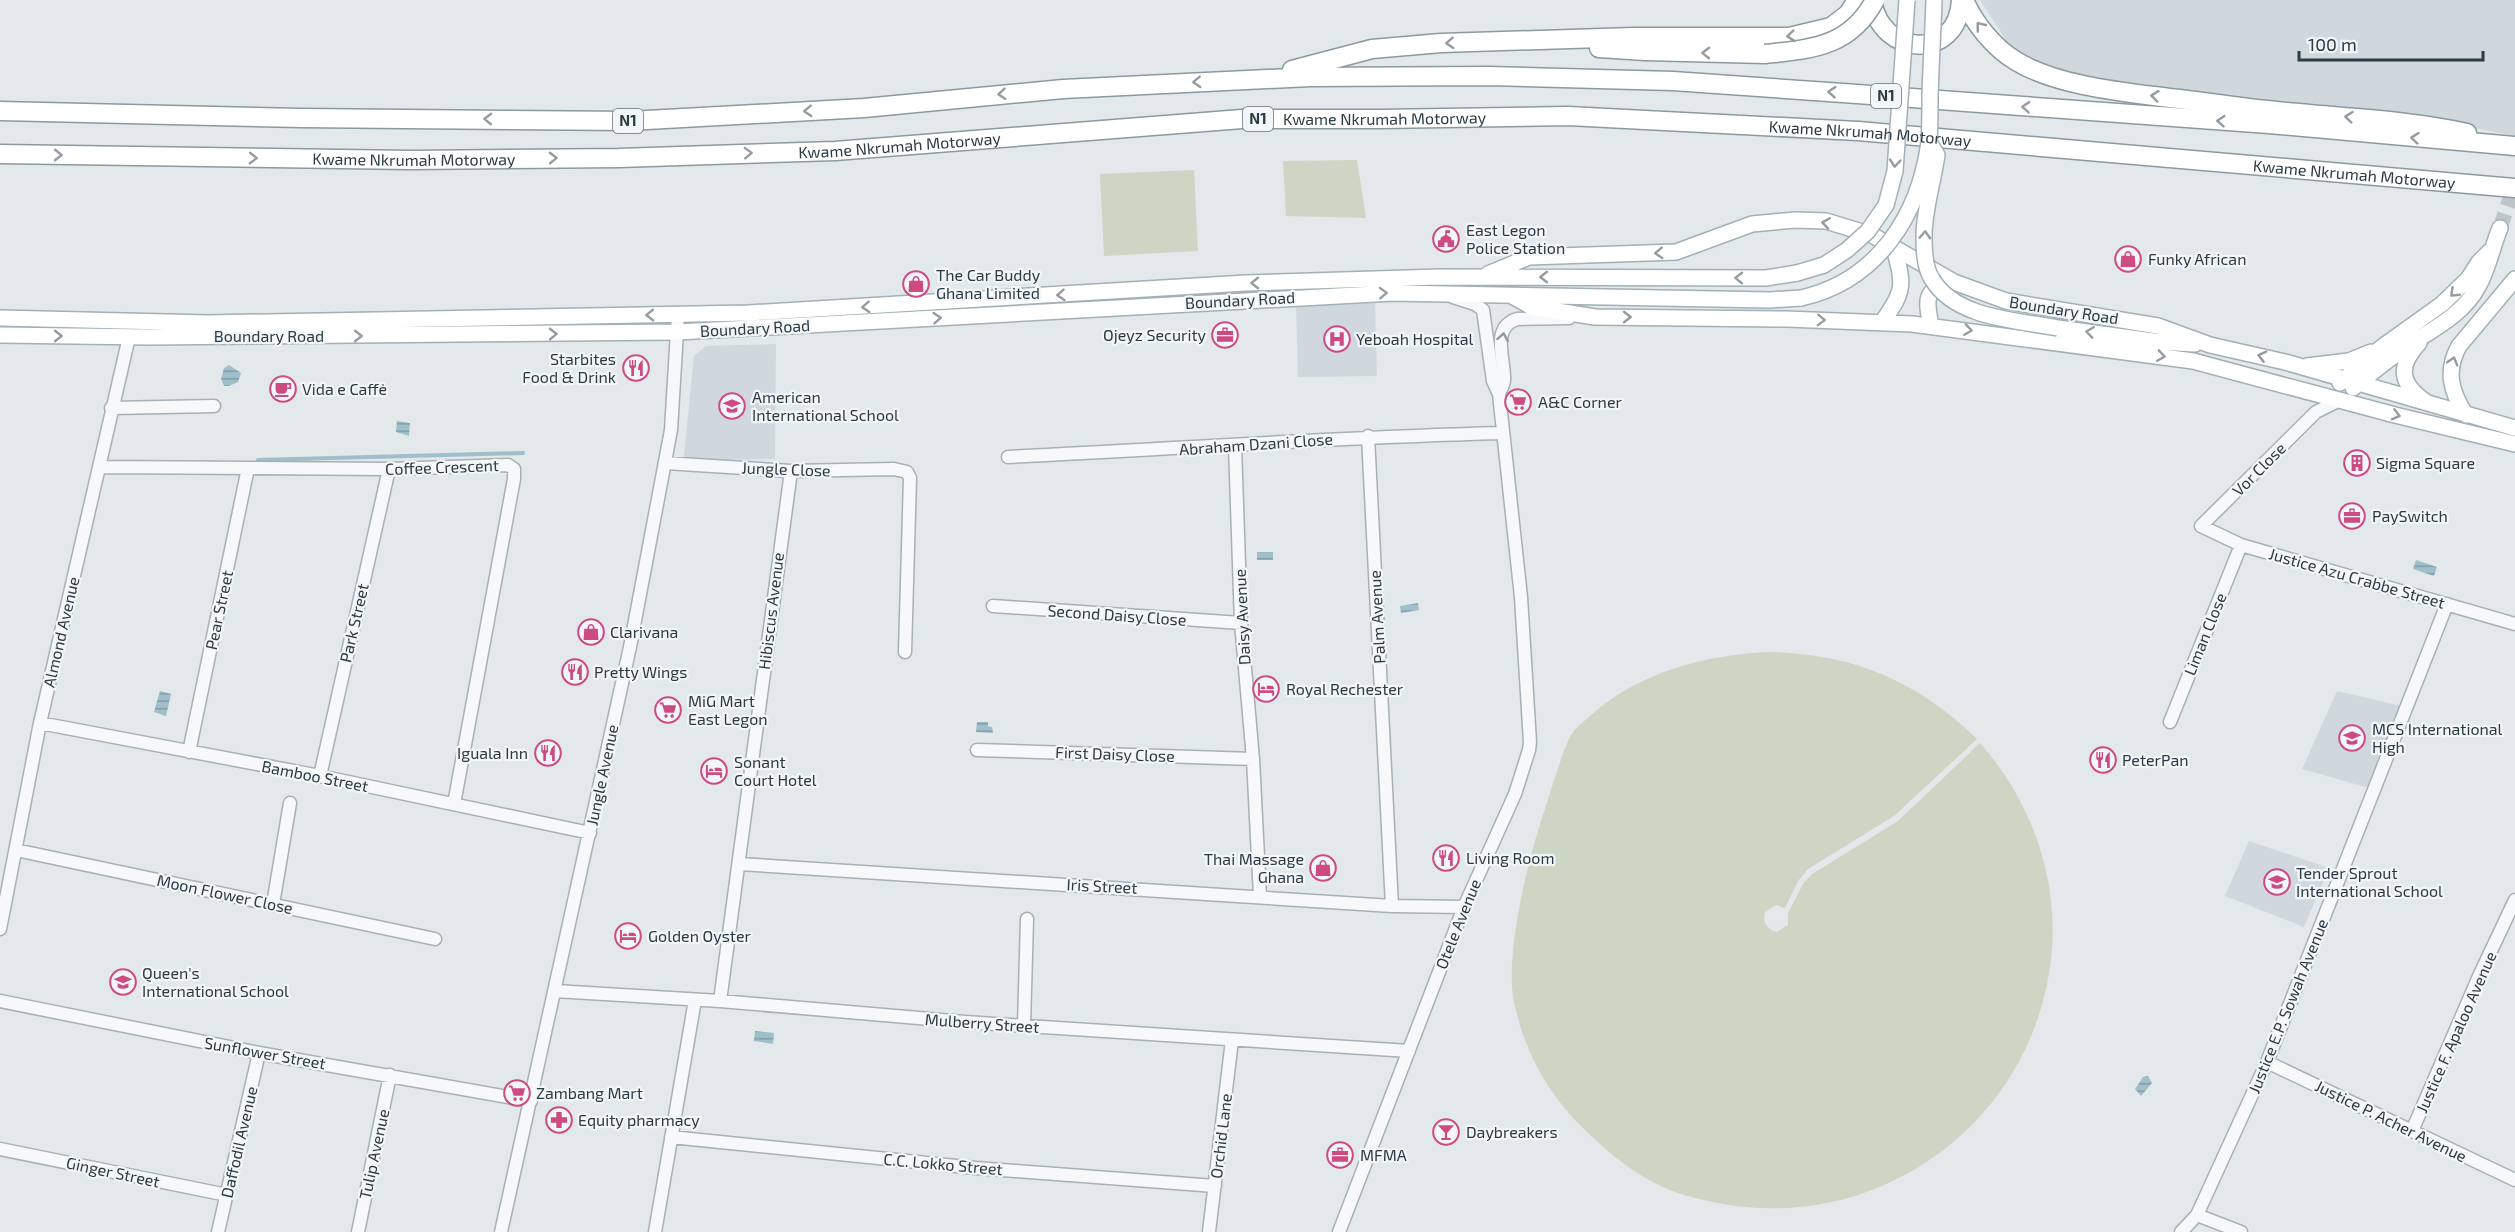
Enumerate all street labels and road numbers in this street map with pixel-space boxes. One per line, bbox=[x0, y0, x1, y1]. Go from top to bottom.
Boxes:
road number: N1 bbox=[1871, 84, 1901, 108]
road number: N1 bbox=[1243, 107, 1273, 131]
street label: Kwame Nkrumah Motorway bbox=[1283, 107, 1487, 128]
road number: N1 bbox=[613, 109, 643, 133]
street label: Kwame Nkrumah Motorway bbox=[1768, 116, 1973, 150]
street label: Kwame Nkrumah Motorway bbox=[798, 128, 1002, 161]
street label: Kwame Nkrumah Motorway bbox=[312, 149, 516, 169]
street label: Kwame Nkrumah Motorway bbox=[2252, 155, 2457, 192]
street label: Boundary Road bbox=[1184, 287, 1296, 312]
street label: Boundary Road bbox=[2008, 291, 2120, 328]
street label: Boundary Road bbox=[699, 315, 811, 340]
street label: Boundary Road bbox=[214, 326, 324, 345]
street label: Abraham Dzani Close bbox=[1178, 429, 1333, 458]
street label: Vor Close bbox=[2228, 438, 2289, 499]
street label: Coffee Crescent bbox=[385, 455, 499, 478]
street label: Jungle Close bbox=[741, 457, 831, 480]
street label: Justice Azu Crabbe Street bbox=[2267, 543, 2447, 612]
street label: Hibiscus Avenue bbox=[754, 551, 787, 671]
street label: Pear Street bbox=[201, 568, 236, 651]
street label: Daisy Avenue bbox=[1229, 568, 1254, 666]
street label: Palm Avenue bbox=[1365, 570, 1388, 664]
street label: Almond Avenue bbox=[39, 575, 82, 689]
street label: Park Street bbox=[335, 581, 372, 664]
street label: Liman Close bbox=[2179, 590, 2230, 678]
street label: Second Daisy Close bbox=[1047, 600, 1187, 629]
street label: Jungle Avenue bbox=[582, 723, 622, 827]
street label: First Daisy Close bbox=[1055, 742, 1175, 765]
street label: Bamboo Street bbox=[260, 756, 370, 795]
street label: Moon Flower Close bbox=[155, 870, 295, 917]
street label: Iris Street bbox=[1066, 874, 1138, 897]
street label: Otele Avenue bbox=[1431, 876, 1484, 972]
street label: Justice E.P. Sowah Avenue bbox=[2244, 916, 2331, 1096]
street label: Justice F. Apaloo Avenue bbox=[2411, 948, 2500, 1115]
street label: Mulberry Street bbox=[924, 1009, 1040, 1036]
street label: Sunflower Street bbox=[203, 1032, 327, 1073]
street label: Justice P. Acher Avenue bbox=[2312, 1076, 2470, 1166]
street label: Daffodil Avenue bbox=[216, 1084, 261, 1200]
street label: Orchid Lane bbox=[1206, 1092, 1235, 1180]
street label: Tulip Avenue bbox=[355, 1107, 392, 1201]
street label: C.C. Lokko Street bbox=[883, 1149, 1003, 1178]
street label: Ginger Street bbox=[65, 1152, 161, 1191]

